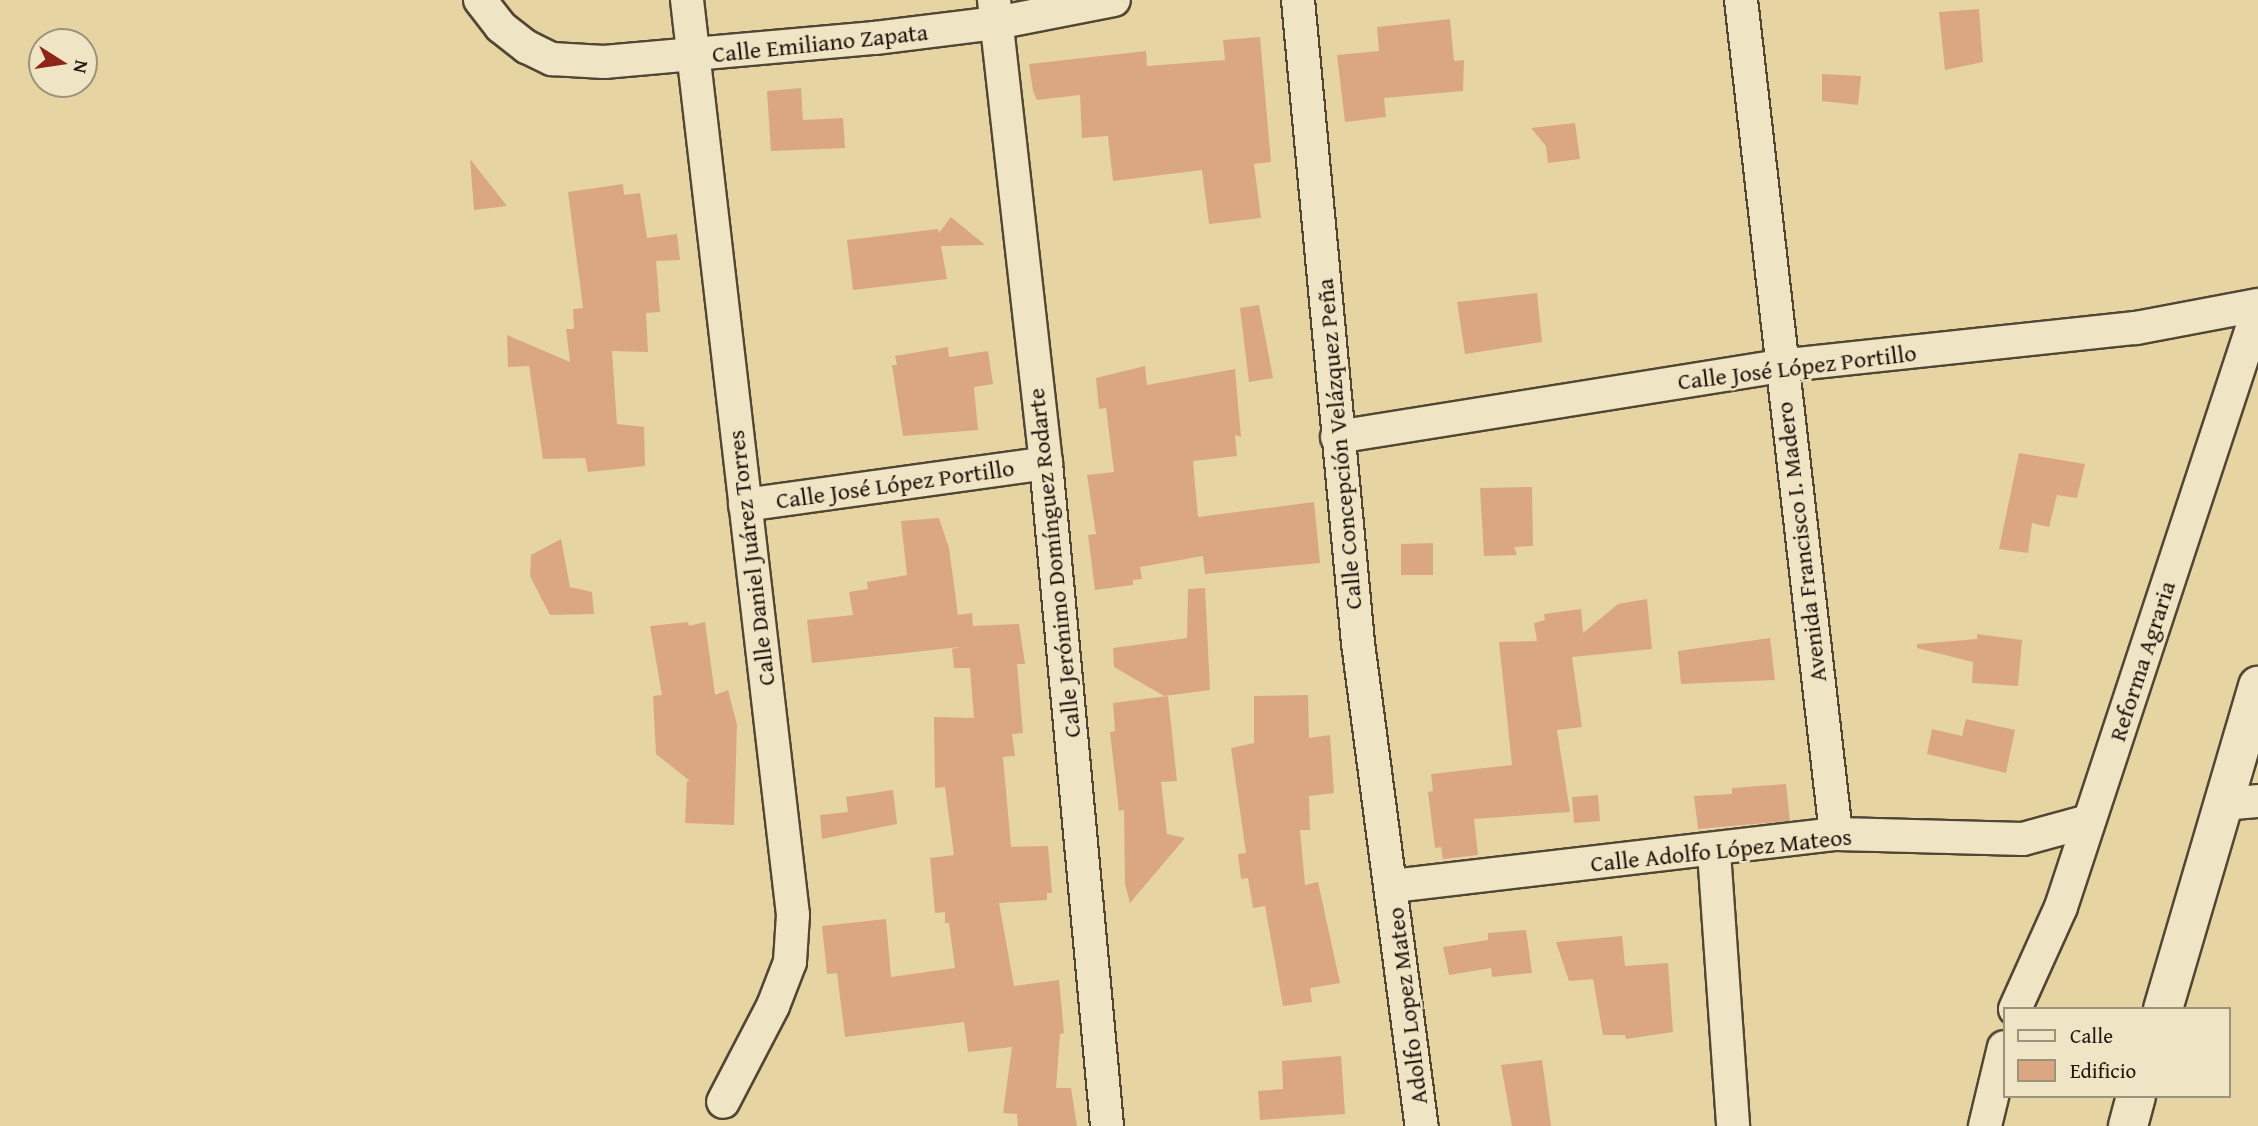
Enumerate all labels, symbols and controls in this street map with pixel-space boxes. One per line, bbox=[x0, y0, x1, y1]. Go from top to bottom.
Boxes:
street label: Calle Emiliano Zapata bbox=[711, 17, 929, 69]
north arrow bbox=[28, 28, 98, 98]
text: N bbox=[67, 58, 97, 76]
street label: Calle Concepción Velázquez Peña bbox=[1310, 277, 1368, 611]
street label: Calle José López Portillo bbox=[1676, 338, 1918, 396]
street label: Calle Jerónimo Domínguez Rodarte bbox=[1021, 387, 1087, 739]
street label: Avenida Francisco I. Madero bbox=[1770, 400, 1832, 684]
street label: Calle Daniel Juárez Torres bbox=[721, 429, 781, 687]
street label: Calle José López Portillo bbox=[774, 453, 1016, 515]
street label: Reforma Agraria bbox=[2103, 577, 2181, 745]
street label: Calle Adolfo López Mateos bbox=[1589, 822, 1853, 878]
street label: Adolfo Lopez Mateo bbox=[1381, 906, 1433, 1106]
legend bbox=[2002, 1007, 2230, 1098]
text: Calle bbox=[2070, 1020, 2113, 1051]
text: Edificio bbox=[2070, 1055, 2136, 1086]

